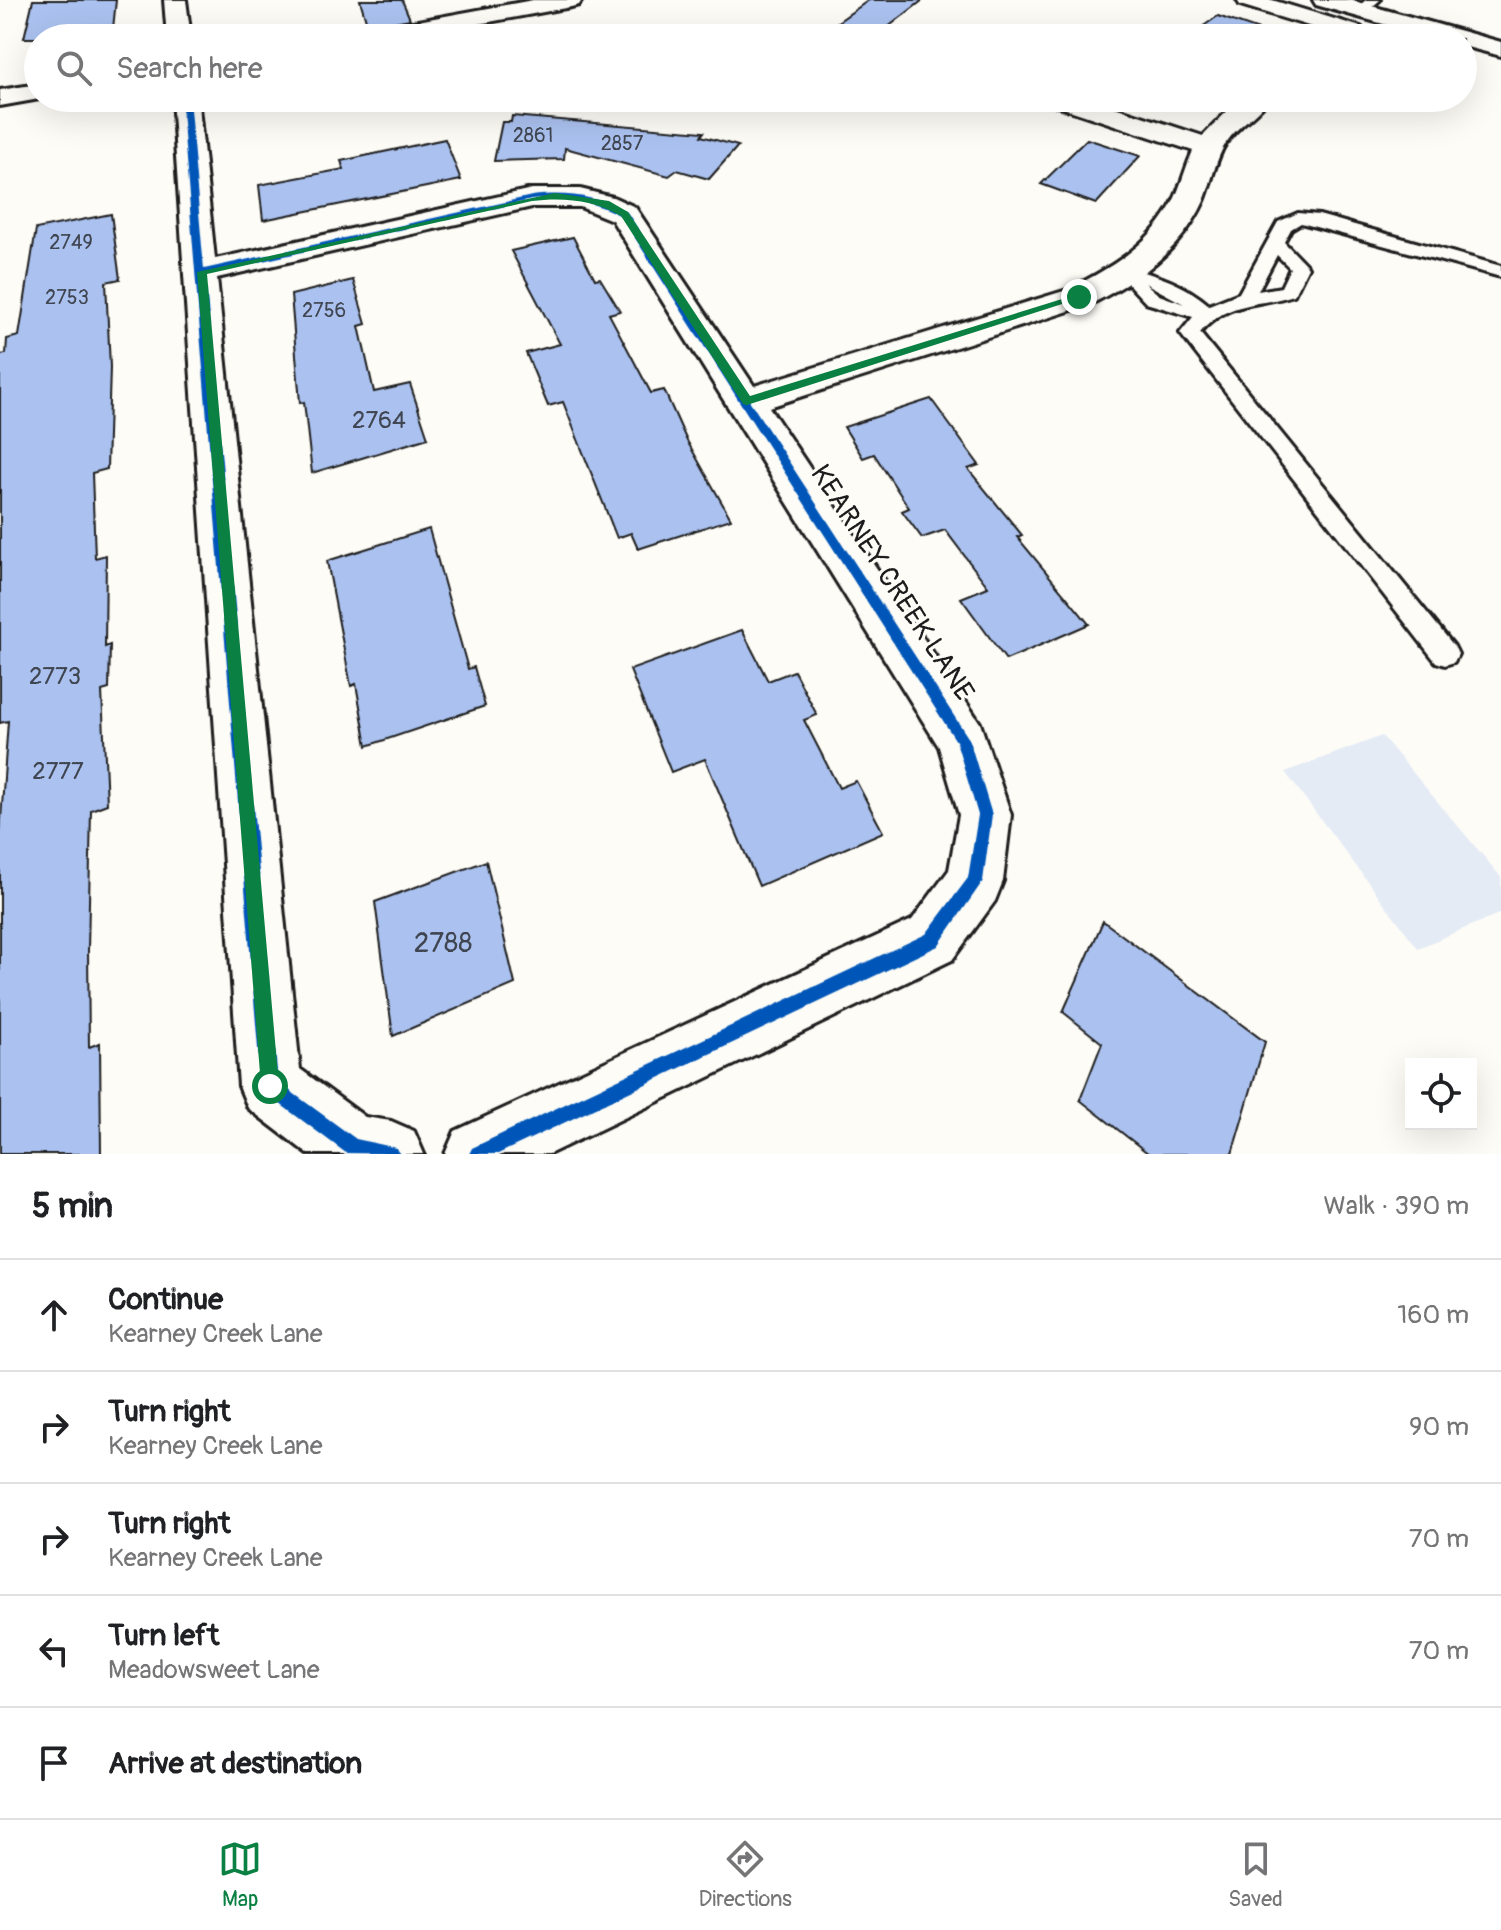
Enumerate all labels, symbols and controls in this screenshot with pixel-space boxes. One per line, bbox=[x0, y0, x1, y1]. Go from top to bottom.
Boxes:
search box bbox=[24, 24, 1477, 112]
icon: search bbox=[52, 46, 96, 90]
text: Search here bbox=[116, 50, 263, 87]
house number: 2861 bbox=[513, 123, 553, 148]
house number: 2857 bbox=[601, 131, 644, 156]
house number: 2749 bbox=[49, 230, 93, 255]
route end bbox=[1061, 279, 1097, 315]
house number: 2753 bbox=[45, 285, 89, 310]
house number: 2756 bbox=[302, 298, 346, 323]
house number: 2764 bbox=[352, 406, 406, 435]
street label: KEARNEY CREEK LANE bbox=[803, 458, 981, 708]
house number: 2773 bbox=[29, 662, 81, 691]
house number: 2777 bbox=[32, 757, 84, 786]
house number: 2788 bbox=[414, 926, 472, 961]
map controls bbox=[1405, 1058, 1477, 1130]
button: locate bbox=[1405, 1058, 1477, 1130]
route start bbox=[252, 1068, 288, 1104]
text: 5 min bbox=[32, 1185, 113, 1228]
text: Walk · 390 m bbox=[1324, 1190, 1469, 1222]
text: Continue bbox=[108, 1281, 223, 1318]
icon: ahead bbox=[32, 1293, 76, 1337]
text: 160 m bbox=[1397, 1299, 1469, 1331]
text: Kearney Creek Lane bbox=[108, 1318, 323, 1350]
text: Turn right bbox=[108, 1393, 231, 1430]
icon: right bbox=[32, 1405, 76, 1449]
text: 90 m bbox=[1409, 1411, 1469, 1443]
text: Kearney Creek Lane bbox=[108, 1430, 323, 1462]
text: Turn right bbox=[108, 1505, 231, 1542]
icon: right bbox=[32, 1517, 76, 1561]
text: 70 m bbox=[1409, 1523, 1469, 1555]
text: Kearney Creek Lane bbox=[108, 1542, 323, 1574]
text: Turn left bbox=[108, 1617, 219, 1654]
icon: left bbox=[32, 1629, 76, 1673]
text: 70 m bbox=[1409, 1635, 1469, 1667]
text: Meadowsweet Lane bbox=[108, 1654, 320, 1686]
icon: arrive bbox=[32, 1741, 76, 1785]
text: Arrive at destination bbox=[108, 1745, 362, 1782]
tab: Map bbox=[218, 1837, 262, 1913]
tab: Directions bbox=[699, 1837, 792, 1913]
tab: Saved bbox=[1228, 1837, 1283, 1913]

